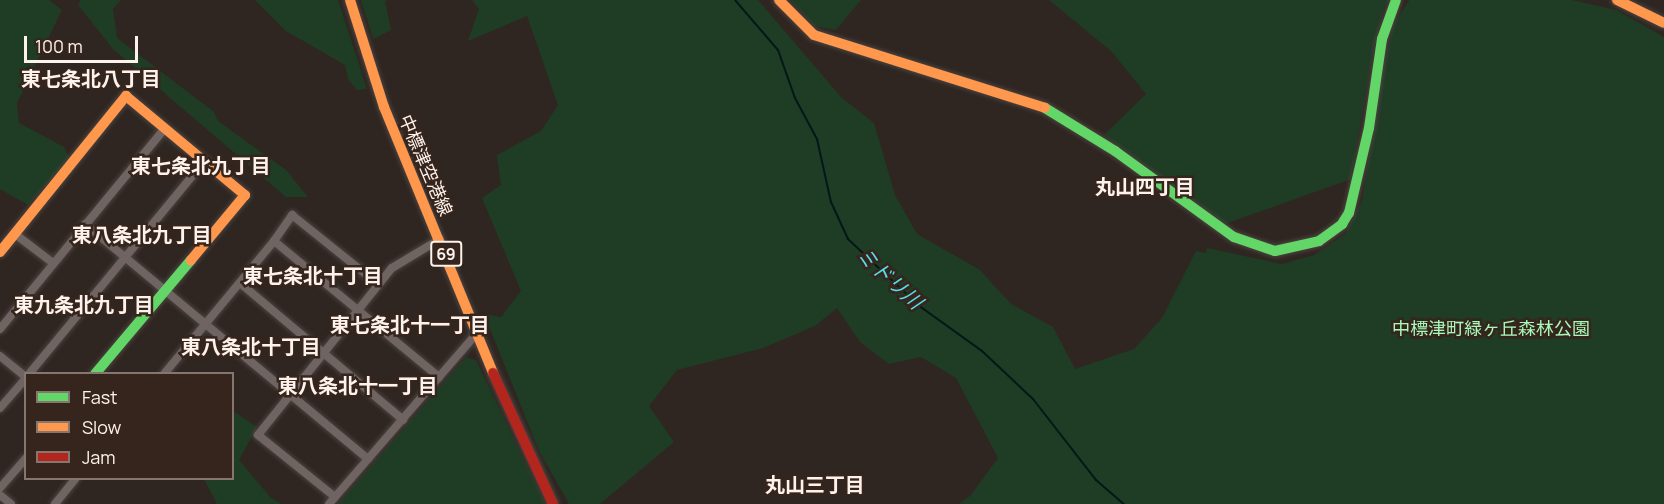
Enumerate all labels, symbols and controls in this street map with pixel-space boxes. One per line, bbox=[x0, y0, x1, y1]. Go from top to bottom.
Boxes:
scale bar bbox=[27, 24, 141, 62]
text: 100 m bbox=[35, 34, 83, 58]
district label: 東七条北八丁目 bbox=[21, 66, 161, 90]
street label: 中標津空港線 bbox=[395, 111, 457, 219]
district label: 東七条北九丁目 bbox=[131, 153, 271, 177]
district label: 丸山四丁目 bbox=[1095, 174, 1195, 198]
district label: 東八条北九丁目 bbox=[72, 222, 212, 246]
road number: 69 bbox=[430, 241, 462, 267]
water label: ミドリ川 bbox=[852, 242, 928, 314]
district label: 東七条北十丁目 bbox=[243, 263, 383, 287]
district label: 東九条北九丁目 bbox=[14, 292, 154, 316]
district label: 東七条北十一丁目 bbox=[330, 312, 490, 336]
park label: 中標津町緑ヶ丘森林公園 bbox=[1392, 317, 1590, 339]
district label: 東八条北十丁目 bbox=[181, 334, 321, 358]
legend bbox=[24, 372, 234, 480]
district label: 東八条北十一丁目 bbox=[278, 373, 438, 397]
text: Fast bbox=[82, 385, 117, 409]
text: Slow bbox=[82, 415, 121, 439]
text: Jam bbox=[82, 445, 116, 469]
district label: 丸山三丁目 bbox=[765, 472, 865, 496]

